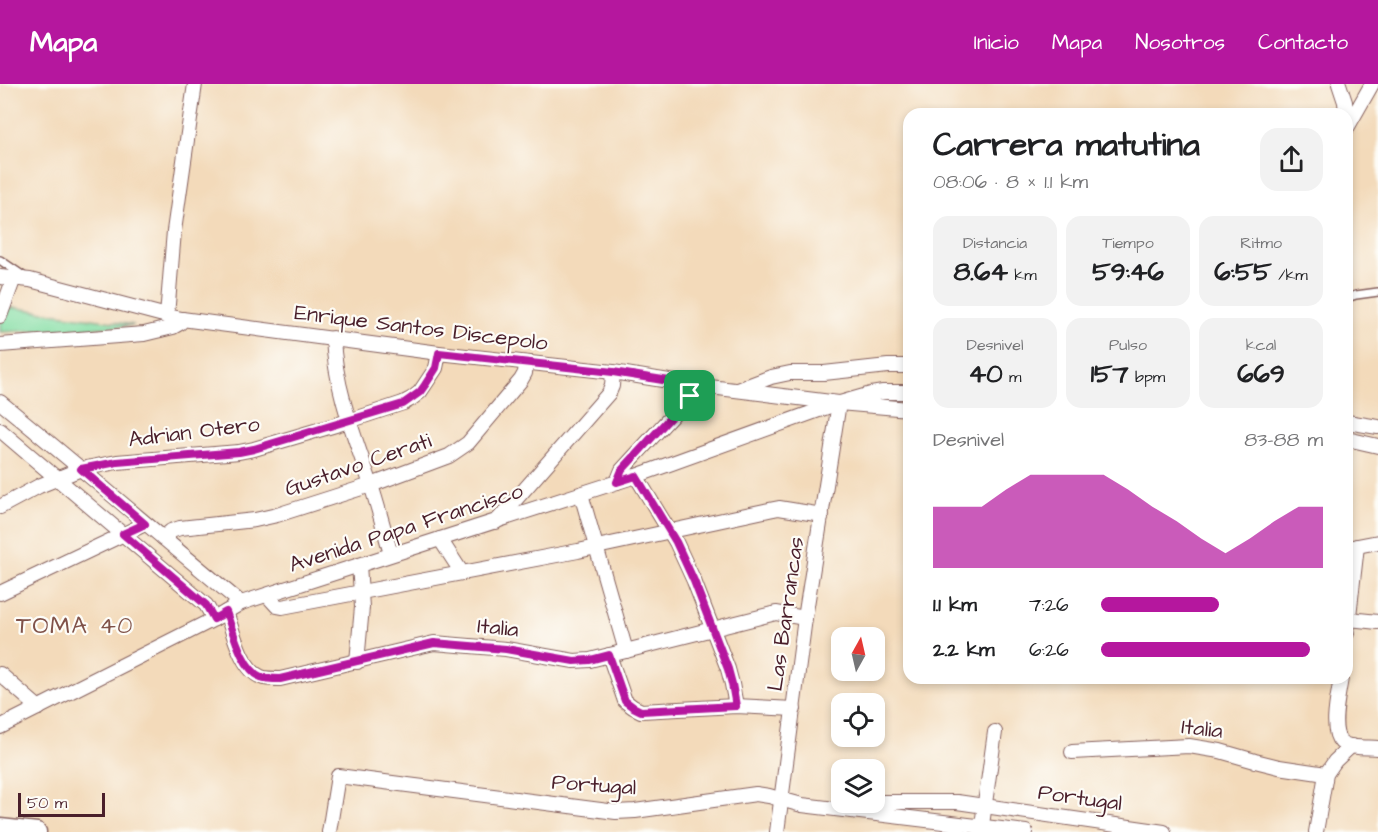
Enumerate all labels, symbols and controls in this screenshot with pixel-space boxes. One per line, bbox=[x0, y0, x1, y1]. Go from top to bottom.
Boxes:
text: Mapa bbox=[30, 23, 97, 62]
text: Inicio bbox=[974, 28, 1019, 57]
text: Mapa bbox=[1052, 28, 1102, 57]
text: Nosotros bbox=[1135, 28, 1225, 57]
text: Contacto bbox=[1258, 28, 1348, 57]
text: Carrera matutina bbox=[933, 122, 1200, 168]
button: share bbox=[1260, 128, 1323, 191]
text: 08:06 · 8 × 1.1 km bbox=[933, 168, 1088, 196]
text: Distancia bbox=[963, 232, 1027, 254]
text: Tiempo bbox=[1102, 232, 1154, 254]
text: Ritmo bbox=[1240, 232, 1282, 254]
text: 8.64 bbox=[953, 254, 1008, 290]
text: 59:46 bbox=[1092, 254, 1164, 290]
text: 6:55 bbox=[1214, 254, 1272, 290]
text: km bbox=[1008, 264, 1037, 286]
text: /km bbox=[1272, 264, 1308, 286]
street label: Enrique Santos Discepolo bbox=[293, 297, 550, 359]
text: Desnivel bbox=[967, 334, 1023, 356]
text: Pulso bbox=[1109, 334, 1147, 356]
text: kcal bbox=[1246, 334, 1276, 356]
text: 40 bbox=[969, 356, 1003, 392]
text: 157 bbox=[1091, 356, 1128, 392]
text: 669 bbox=[1237, 356, 1285, 392]
text: m bbox=[1003, 366, 1021, 388]
text: bpm bbox=[1128, 366, 1165, 388]
pin bbox=[664, 370, 715, 421]
icon: arrive bbox=[673, 379, 706, 412]
street label: Adrian Otero bbox=[127, 409, 262, 455]
street label: Gustavo Cerati bbox=[281, 425, 435, 505]
text: Desnivel bbox=[933, 426, 1004, 454]
text: 83–88 m bbox=[1244, 426, 1323, 454]
street label: Avenida Papa Francisco bbox=[285, 475, 528, 581]
street label: Las Barrancas bbox=[760, 535, 812, 693]
text: 1.1 km bbox=[933, 591, 977, 619]
text: 7:26 bbox=[1029, 591, 1069, 619]
district label: TOMA 40 bbox=[16, 609, 134, 643]
street label: Italia bbox=[476, 610, 520, 646]
north arrow bbox=[831, 627, 885, 681]
map controls bbox=[831, 627, 885, 813]
text: 2.2 km bbox=[933, 636, 995, 664]
text: 6:26 bbox=[1029, 636, 1069, 664]
button: locate bbox=[831, 693, 885, 747]
street label: Italia bbox=[1180, 711, 1224, 747]
button: layers bbox=[831, 759, 885, 813]
street label: Portugal bbox=[551, 767, 637, 804]
street label: Portugal bbox=[1036, 777, 1124, 820]
scale bar bbox=[18, 790, 105, 818]
text: 50 m bbox=[27, 792, 67, 814]

